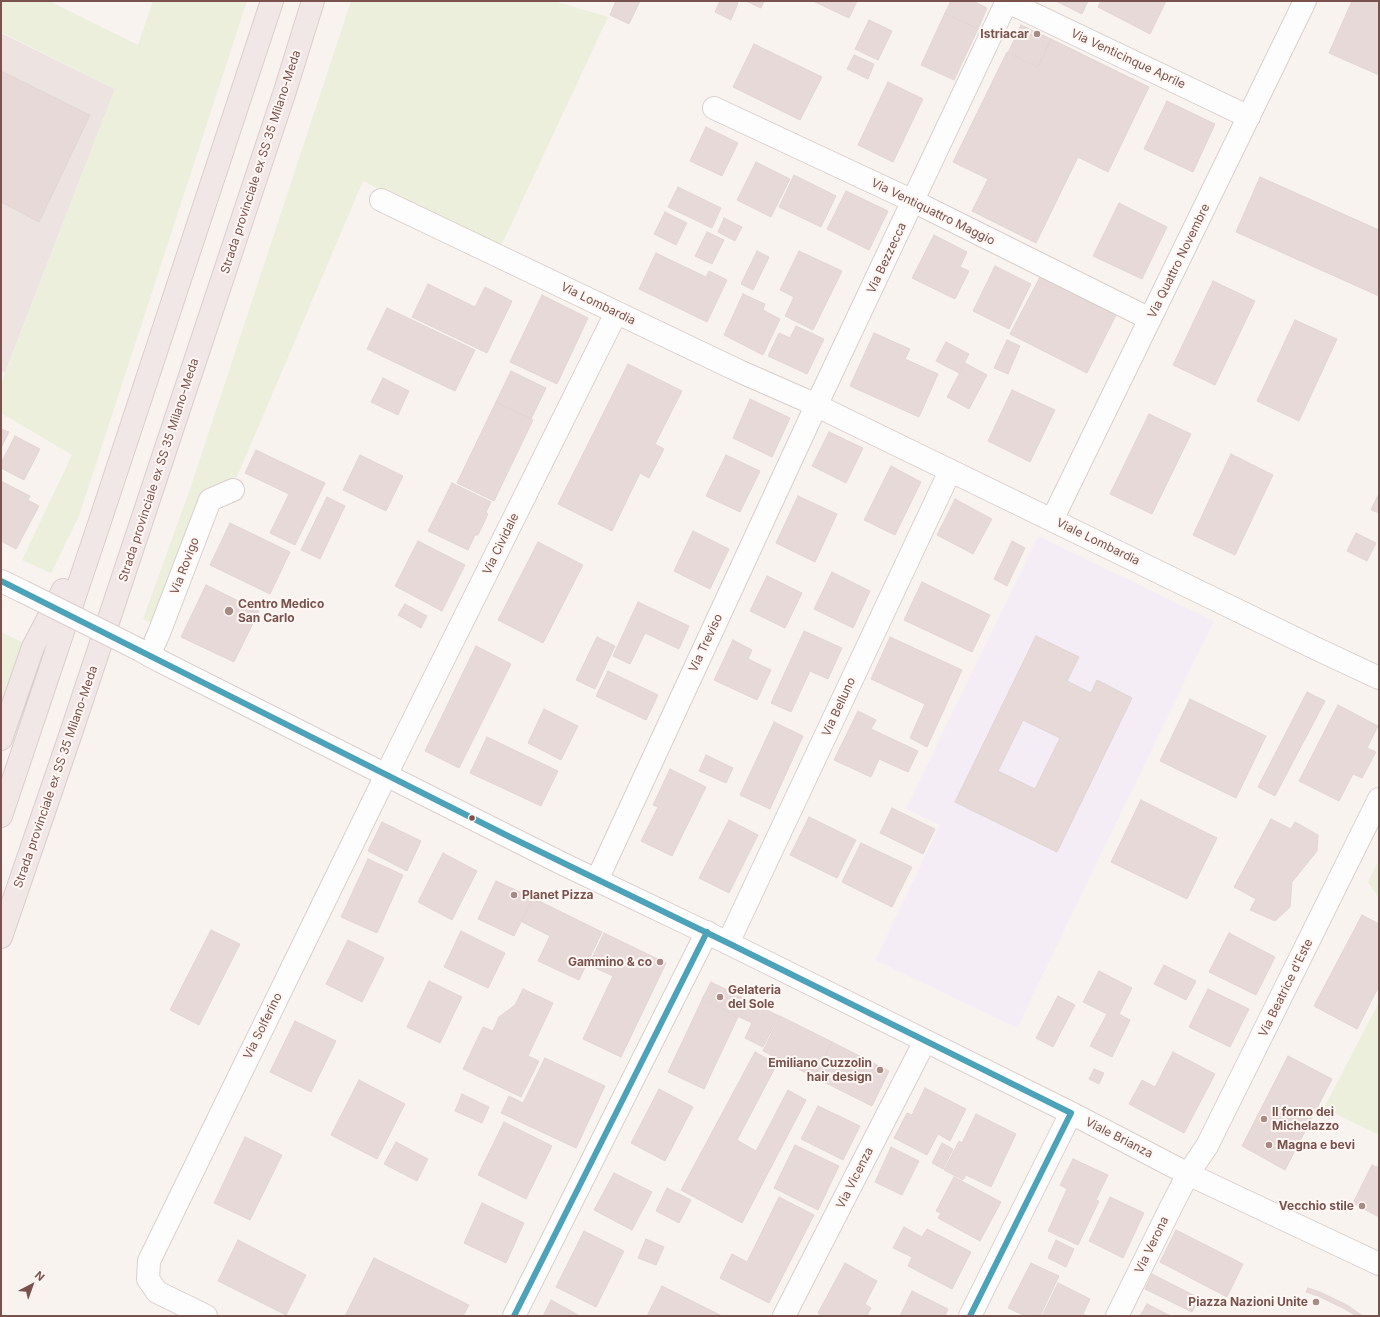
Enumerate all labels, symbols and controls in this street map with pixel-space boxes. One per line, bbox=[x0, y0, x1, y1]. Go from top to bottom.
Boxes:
street label: Via Venticinque Aprile bbox=[1068, 26, 1188, 92]
place label: Istriacar bbox=[980, 27, 1029, 41]
marker: Istriacar bbox=[1032, 29, 1042, 39]
street label: Strada provinciale ex SS 35 Milano-Meda bbox=[218, 48, 304, 276]
street label: Via Ventiquattro Maggio bbox=[869, 176, 997, 248]
street label: Via Quattro Novembre bbox=[1145, 201, 1213, 321]
street label: Via Bezzecca bbox=[864, 220, 910, 296]
street label: Via Lombardia bbox=[558, 280, 638, 328]
street label: Strada provinciale ex SS 35 Milano-Meda bbox=[116, 356, 202, 584]
street label: Via Cividale bbox=[480, 511, 522, 577]
street label: Viale Lombardia bbox=[1054, 516, 1142, 568]
street label: Via Rovigo bbox=[168, 535, 202, 597]
place label: Centro Medico San Carlo bbox=[238, 597, 324, 625]
marker: Centro Medico San Carlo bbox=[223, 605, 235, 617]
street label: Via Treviso bbox=[686, 612, 726, 674]
street label: Strada provinciale ex SS 35 Milano-Meda bbox=[11, 664, 101, 890]
street label: Via Belluno bbox=[819, 675, 859, 739]
unlabelled marker bbox=[467, 813, 477, 823]
place label: Planet Pizza bbox=[522, 888, 594, 902]
marker: Planet Pizza bbox=[509, 890, 519, 900]
street label: Via Beatrice d'Este bbox=[1256, 937, 1316, 1039]
place label: Gammino & co bbox=[568, 955, 652, 969]
marker: Gammino & co bbox=[655, 957, 665, 967]
place label: Gelateria del Sole bbox=[728, 983, 781, 1011]
street label: Via Solferino bbox=[241, 990, 285, 1062]
marker: Gelateria del Sole bbox=[715, 992, 725, 1002]
place label: Emiliano Cuzzolin hair design bbox=[768, 1056, 872, 1084]
marker: Emiliano Cuzzolin hair design bbox=[875, 1065, 885, 1075]
place label: Il forno dei Michelazzo bbox=[1272, 1105, 1339, 1133]
marker: Il forno dei Michelazzo bbox=[1259, 1114, 1269, 1124]
street label: Viale Brianza bbox=[1083, 1115, 1155, 1161]
place label: Magna e bevi bbox=[1277, 1138, 1355, 1152]
marker: Magna e bevi bbox=[1264, 1140, 1274, 1150]
street label: Via Vicenza bbox=[833, 1145, 877, 1211]
place label: Vecchio stile bbox=[1279, 1199, 1354, 1213]
marker: Vecchio stile bbox=[1357, 1201, 1367, 1211]
street label: Via Verona bbox=[1132, 1214, 1172, 1276]
north arrow bbox=[12, 1265, 52, 1305]
text: N bbox=[32, 1268, 48, 1284]
place label: Piazza Nazioni Unite bbox=[1188, 1295, 1308, 1309]
marker: Piazza Nazioni Unite bbox=[1311, 1297, 1321, 1307]

